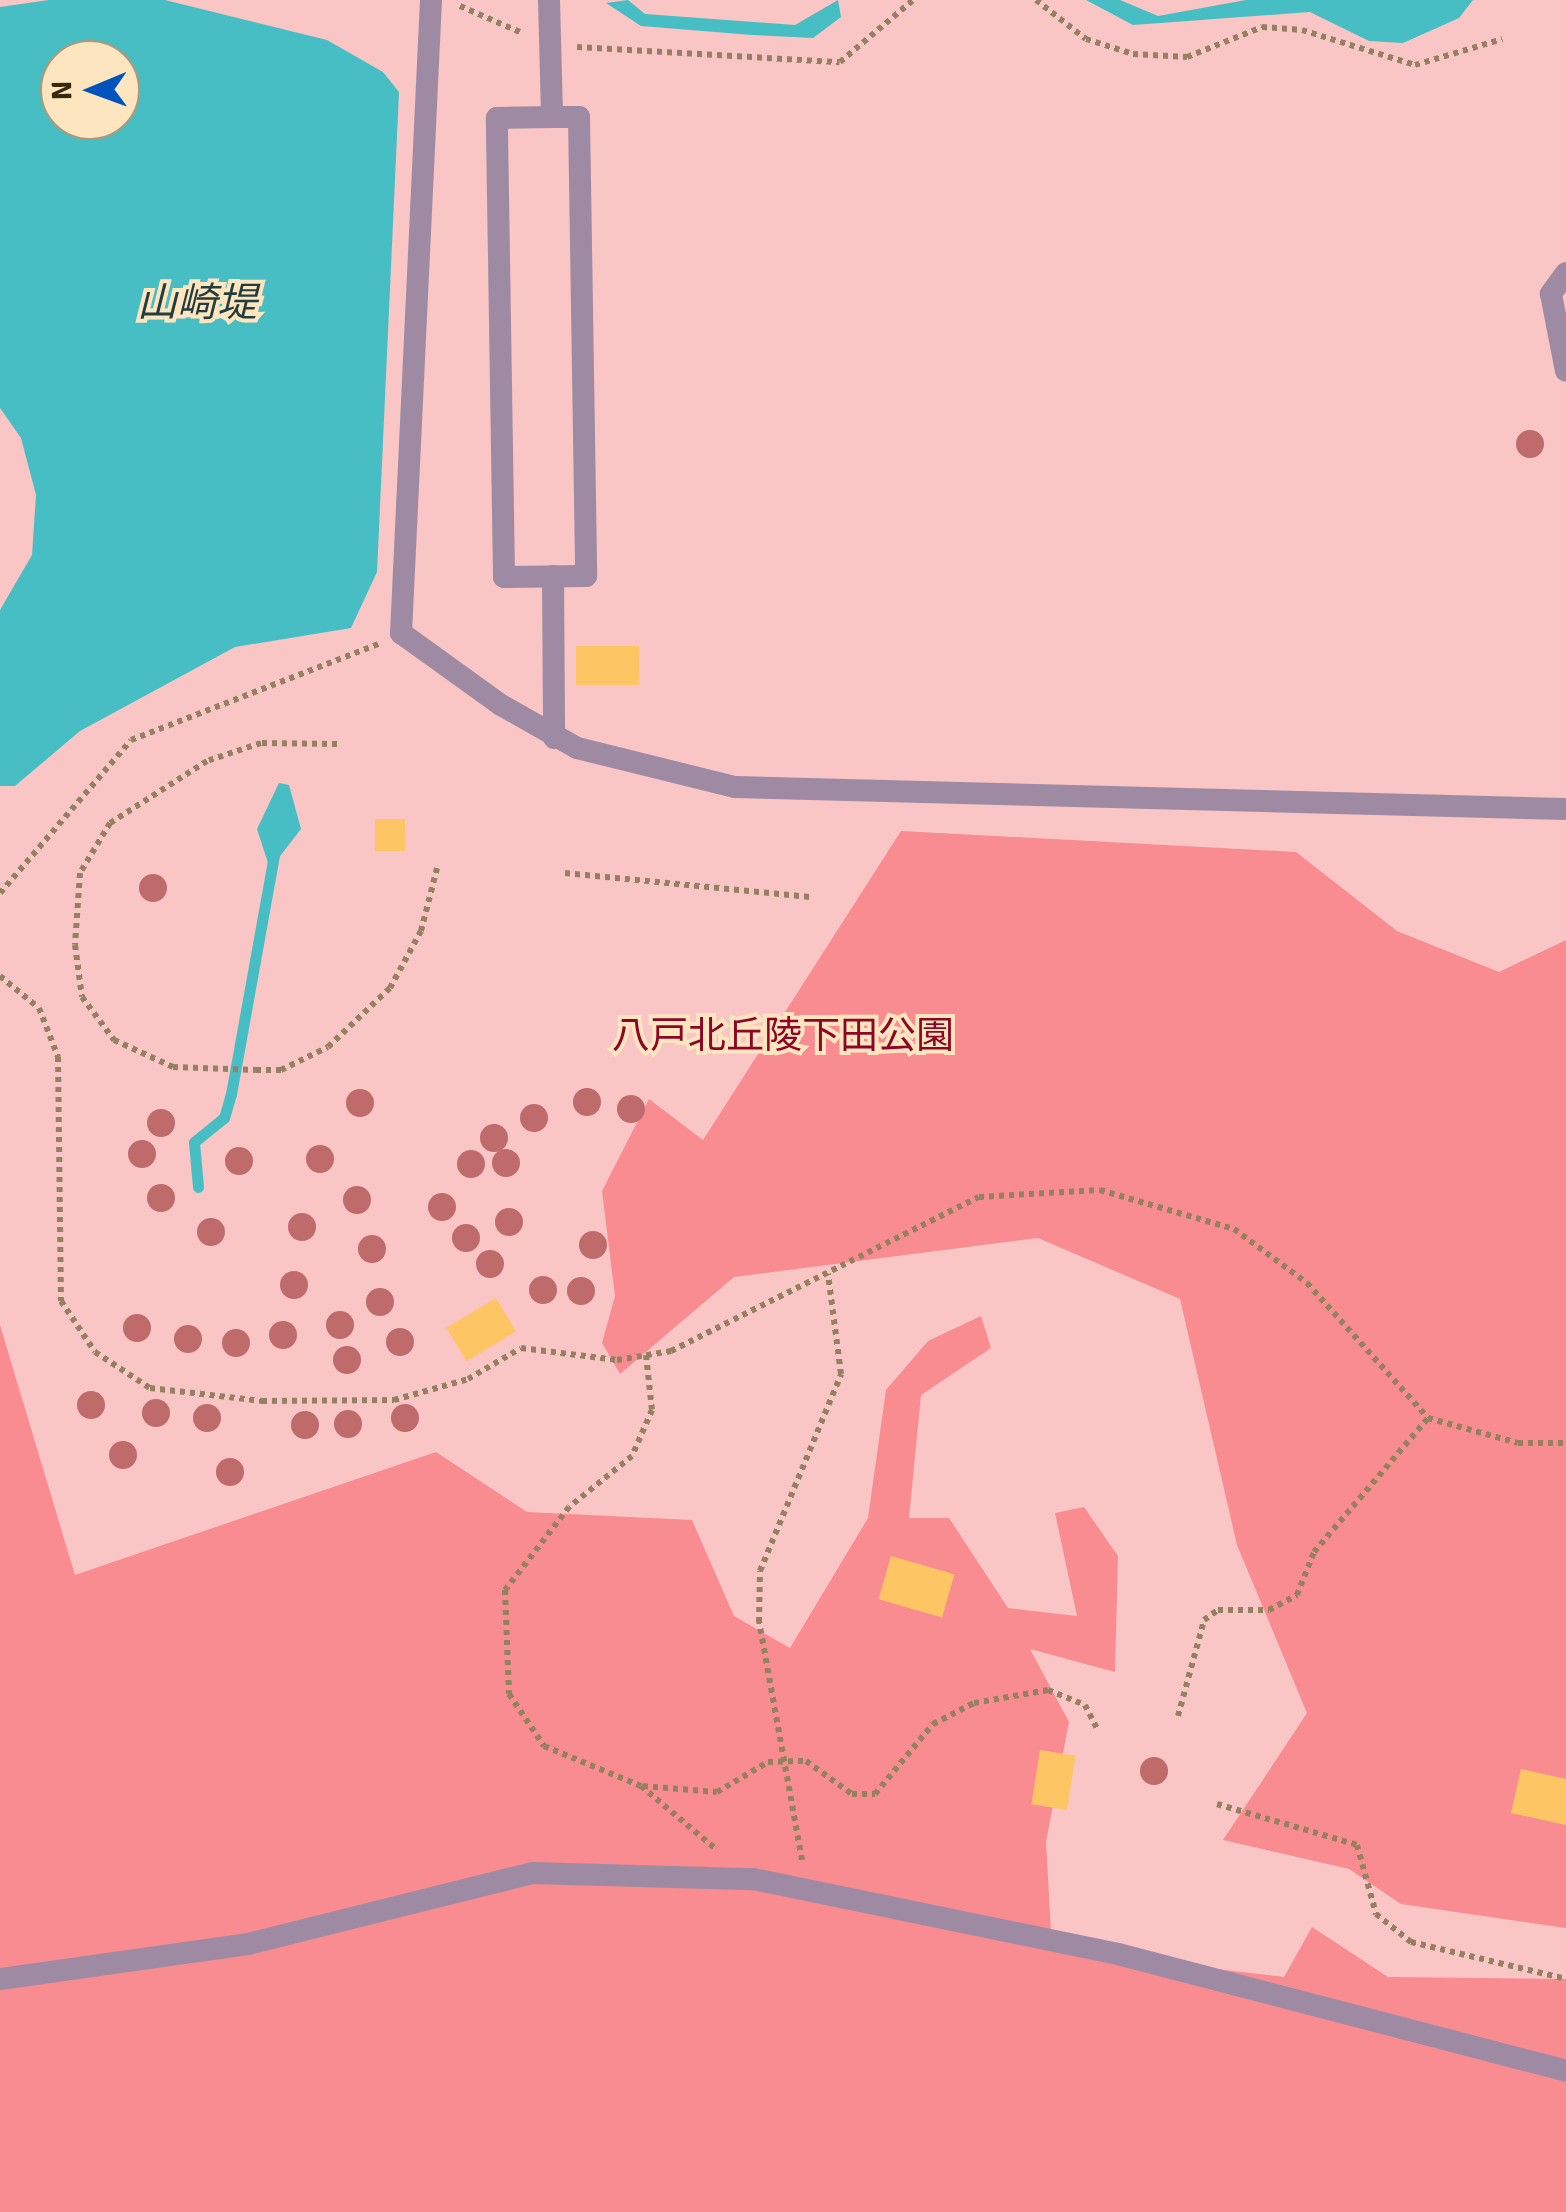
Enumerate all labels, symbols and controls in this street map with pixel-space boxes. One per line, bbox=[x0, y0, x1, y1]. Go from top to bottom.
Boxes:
north arrow bbox=[40, 40, 140, 140]
text: N bbox=[45, 80, 79, 101]
water label: 山崎堤 bbox=[137, 279, 257, 327]
park label: 八戸北丘陵下田公園 bbox=[612, 1013, 954, 1059]

